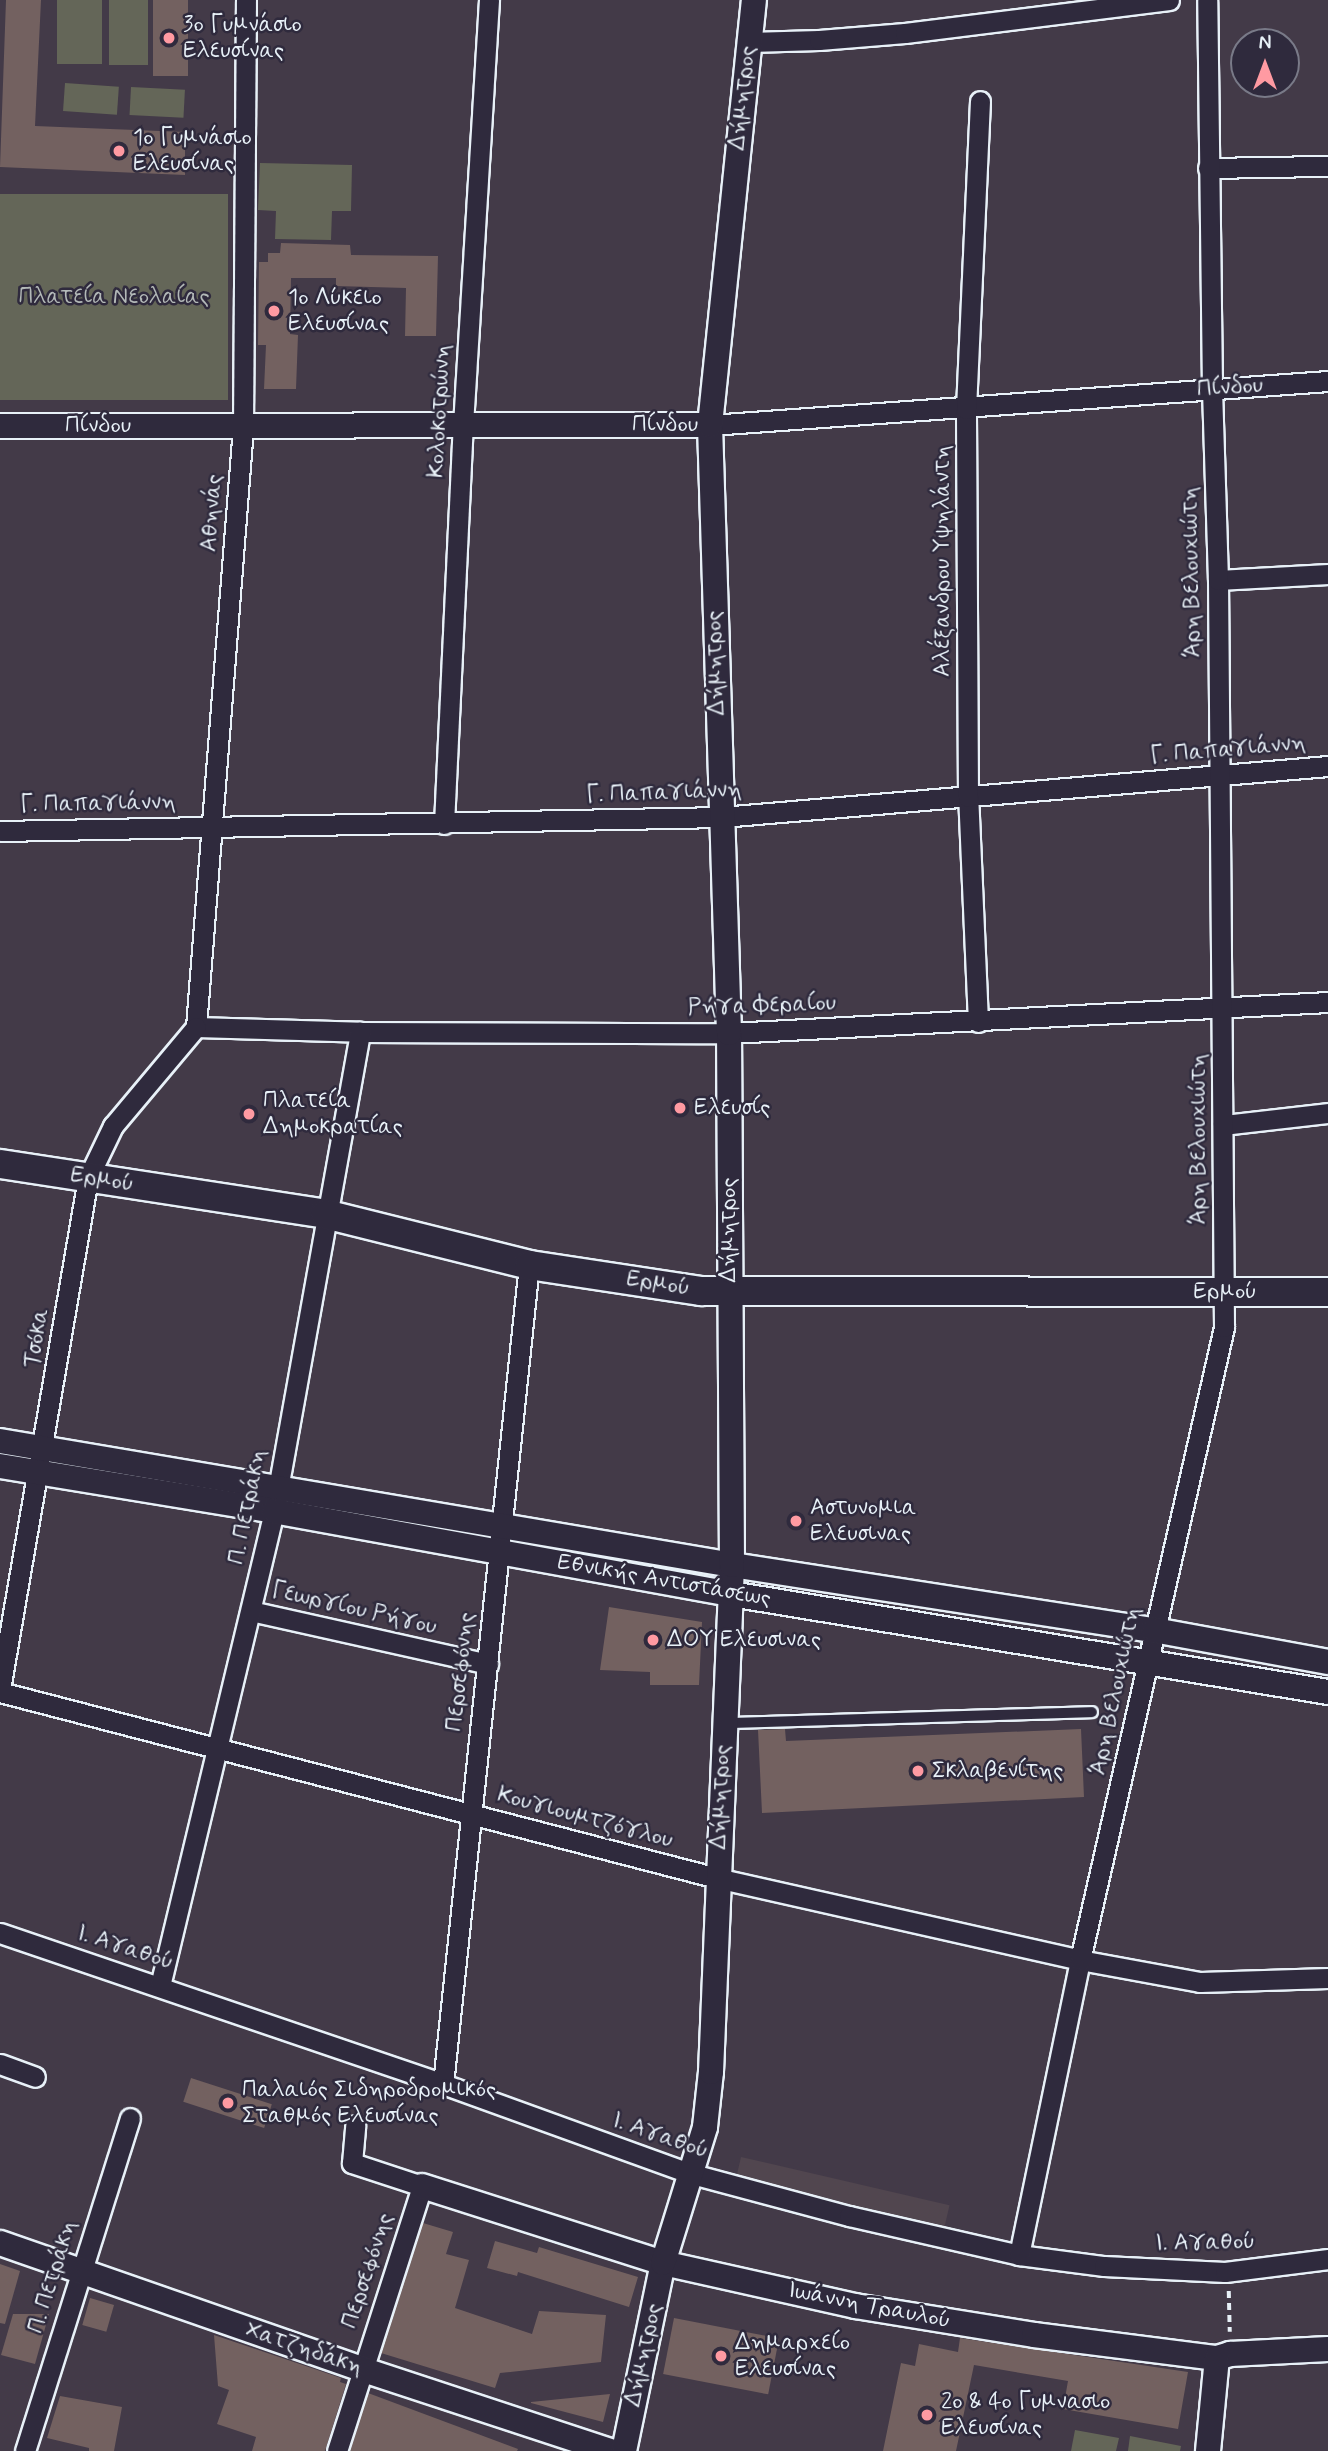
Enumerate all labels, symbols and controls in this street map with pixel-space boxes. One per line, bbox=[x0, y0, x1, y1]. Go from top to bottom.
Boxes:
place label: 3ο Γυμνάσιο Ελευσίνας bbox=[183, 11, 302, 65]
north arrow bbox=[1230, 28, 1300, 98]
marker: 3ο Γυμνάσιο Ελευσίνας bbox=[161, 30, 177, 46]
text: N bbox=[1259, 31, 1271, 56]
street label: Δήμητρος bbox=[724, 44, 762, 152]
place label: 1ο Γυμνάσιο Ελευσίνας bbox=[133, 124, 252, 178]
marker: 1ο Γυμνάσιο Ελευσίνας bbox=[111, 143, 127, 159]
park label: Πλατεία Νεολαίας bbox=[18, 283, 210, 311]
place label: 1ο Λύκειο Ελευσίνας bbox=[288, 284, 389, 338]
marker: 1ο Λύκειο Ελευσίνας bbox=[266, 303, 282, 319]
street label: Κολοκοτρώνη bbox=[423, 343, 457, 479]
street label: Πίνδου bbox=[1196, 372, 1264, 404]
street label: Πίνδου bbox=[632, 411, 698, 439]
street label: Πίνδου bbox=[65, 412, 131, 440]
street label: Αλέξανδρου Υψηλάντη bbox=[929, 445, 957, 677]
street label: Αθηνάς bbox=[196, 473, 228, 553]
street label: Άρη Βελουχιώτη bbox=[1177, 486, 1207, 658]
street label: Δήμητρος bbox=[700, 610, 732, 716]
street label: Γ. Παπαγιάννη bbox=[1149, 729, 1307, 771]
street label: Γ. Παπαγιάννη bbox=[585, 776, 743, 810]
street label: Γ. Παπαγιάννη bbox=[20, 789, 176, 819]
street label: Ρήγα Φεραίου bbox=[687, 990, 837, 1022]
street label: Άρη Βελουχιώτη bbox=[1185, 1053, 1213, 1225]
place label: Πλατεία Δημοκρατίας bbox=[263, 1087, 403, 1141]
place label: Ελευσίς bbox=[694, 1094, 770, 1122]
marker: Ελευσίς bbox=[672, 1100, 688, 1116]
marker: Πλατεία Δημοκρατίας bbox=[241, 1106, 257, 1122]
street label: Ερμού bbox=[68, 1161, 136, 1199]
street label: Δήμητρος bbox=[715, 1178, 743, 1282]
street label: Ερμού bbox=[624, 1265, 692, 1303]
street label: Ερμού bbox=[1193, 1278, 1257, 1306]
street label: Τσόκα bbox=[19, 1306, 55, 1370]
street label: Π. Πετράκη bbox=[223, 1447, 273, 1567]
place label: Αστυνομια Ελευσινας bbox=[810, 1494, 916, 1548]
marker: Αστυνομια Ελευσινας bbox=[788, 1513, 804, 1529]
street label: Εθνικής Αντιστάσεως bbox=[555, 1549, 773, 1613]
street label: Γεωργίου Ρήγου bbox=[269, 1577, 439, 1641]
street label: Άρη Βελουχιώτη bbox=[1085, 1604, 1147, 1778]
street label: Περσεφόνης bbox=[441, 1611, 481, 1733]
place label: ΔΟΥ Ελευσινας bbox=[667, 1626, 821, 1654]
marker: ΔΟΥ Ελευσινας bbox=[645, 1632, 661, 1648]
street label: Δήμητρος bbox=[705, 1744, 737, 1850]
place label: Σκλαβενίτης bbox=[932, 1757, 1063, 1785]
marker: Σκλαβενίτης bbox=[910, 1763, 926, 1779]
street label: Κουγιουμτζόγλου bbox=[494, 1781, 676, 1855]
street label: Ι. Αγαθού bbox=[73, 1919, 177, 1977]
place label: Παλαιός Σιδηροδρομικός Σταθμός Ελευσίνας bbox=[242, 2076, 496, 2130]
marker: Παλαιός Σιδηροδρομικός Σταθμός Ελευσίνας bbox=[220, 2095, 236, 2111]
street label: Ι. Αγαθού bbox=[608, 2107, 712, 2165]
street label: Περσεφόνης bbox=[336, 2210, 400, 2332]
street label: Π. Πετράκη bbox=[23, 2217, 83, 2337]
street label: Ι. Αγαθού bbox=[1155, 2228, 1255, 2258]
street label: Ιωάννη Τραυλού bbox=[785, 2277, 953, 2335]
street label: Δήμητρος bbox=[620, 2301, 668, 2409]
street label: Χατζηδάκη bbox=[242, 2316, 366, 2382]
place label: Δημαρχείο Ελευσίνας bbox=[735, 2329, 850, 2383]
marker: Δημαρχείο Ελευσίνας bbox=[713, 2348, 729, 2364]
place label: 2ο & 4ο Γυμνασιο Ελευσίνας bbox=[941, 2388, 1110, 2442]
marker: 2ο & 4ο Γυμνασιο Ελευσίνας bbox=[919, 2407, 935, 2423]

